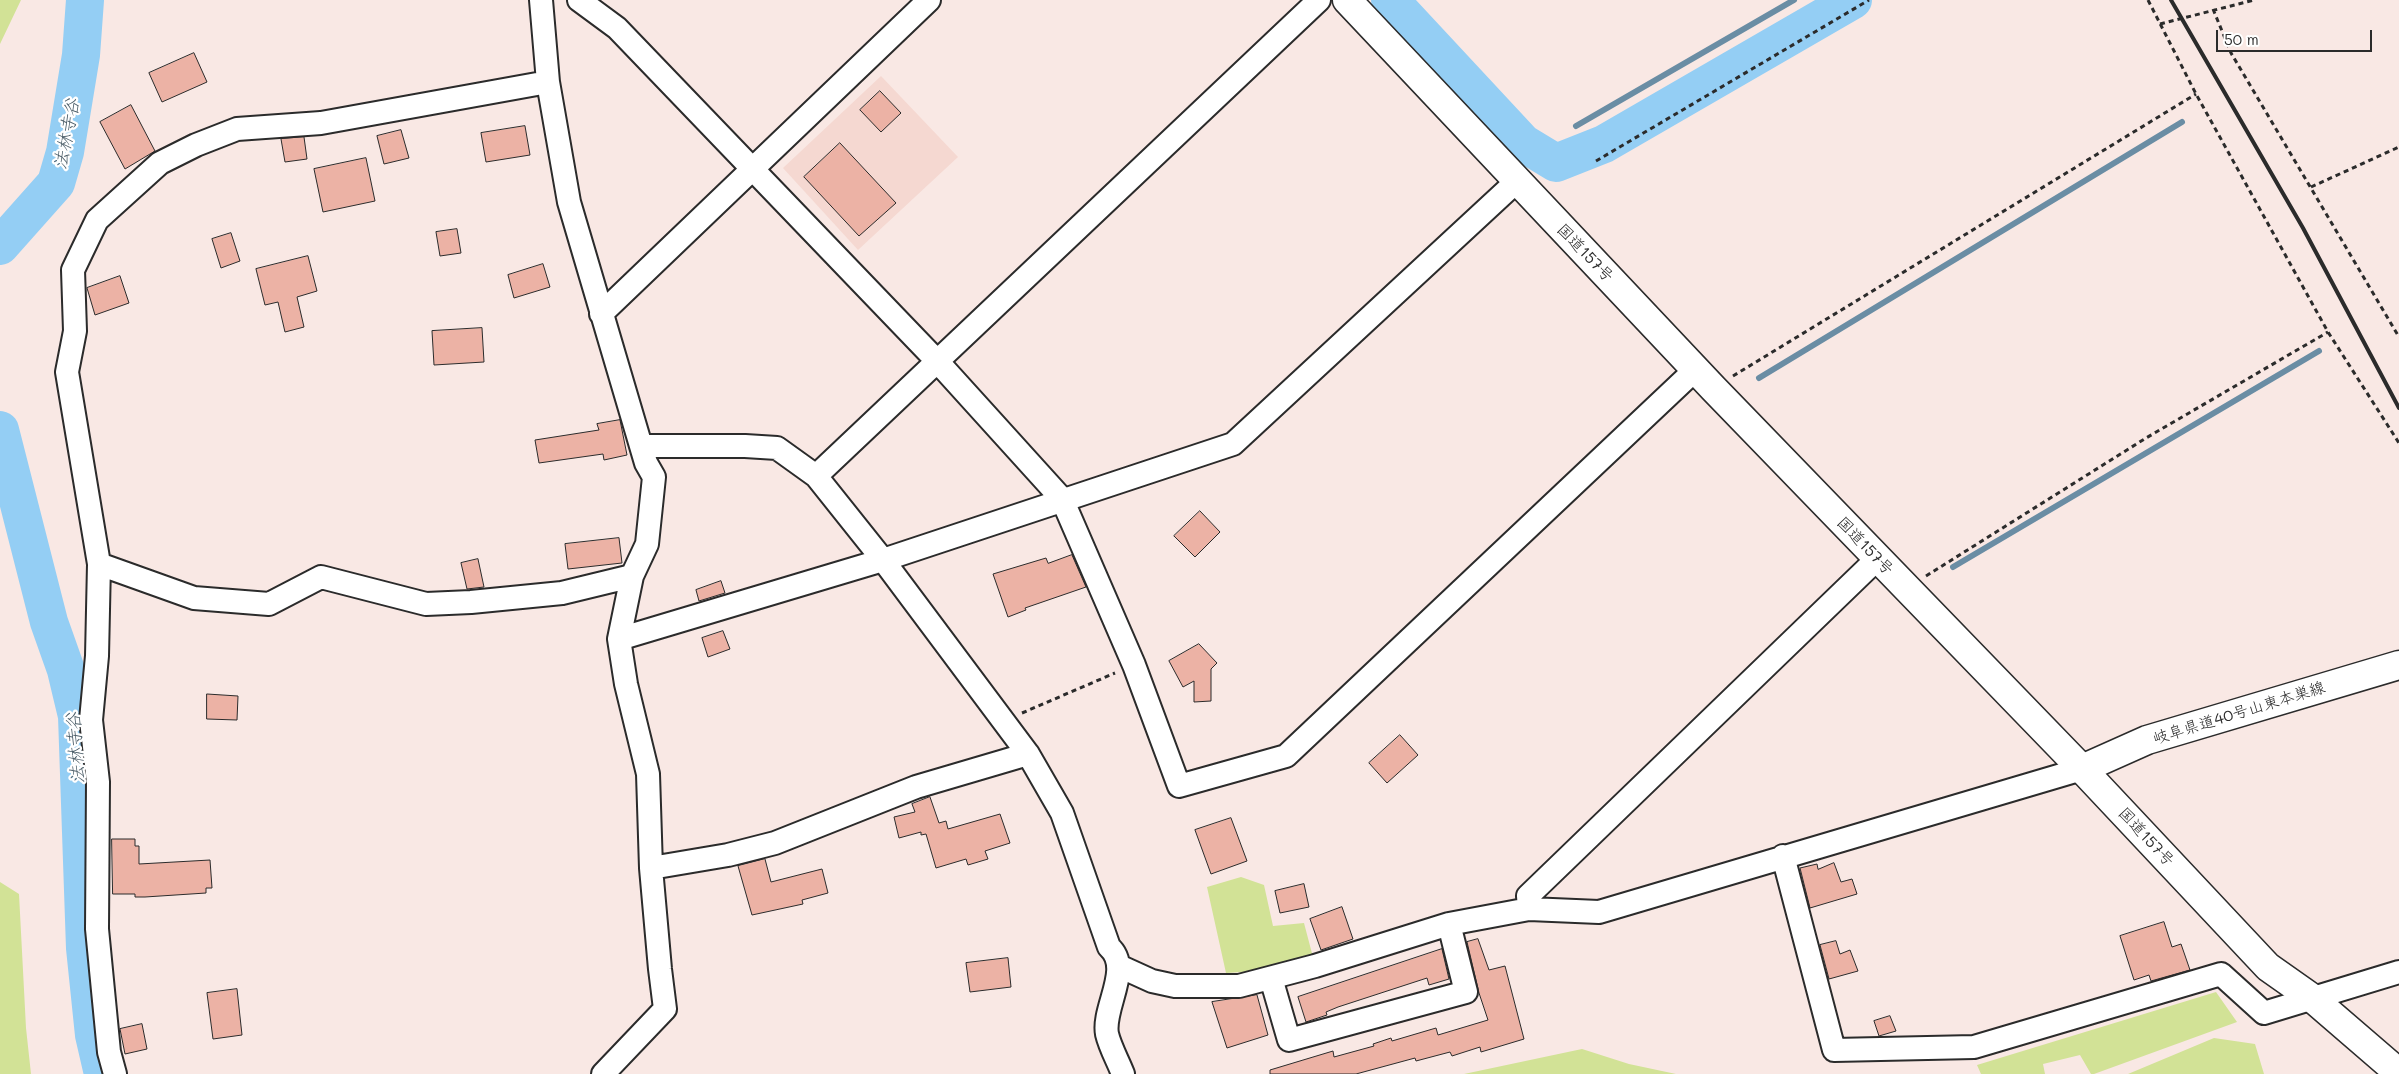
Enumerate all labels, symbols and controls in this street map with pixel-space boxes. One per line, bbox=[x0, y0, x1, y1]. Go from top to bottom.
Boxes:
scale bar bbox=[2219, 20, 2375, 52]
text: 50 m bbox=[2224, 29, 2259, 49]
water label: 法林寺谷 bbox=[50, 97, 84, 171]
street label: 国道157号 bbox=[1553, 220, 1617, 286]
street label: 国道157号 bbox=[1833, 513, 1897, 579]
street label: 岐阜県道40号山東本巣線 bbox=[2150, 678, 2328, 748]
water label: 法林寺谷 bbox=[63, 711, 89, 785]
street label: 国道157号 bbox=[2114, 804, 2178, 870]

